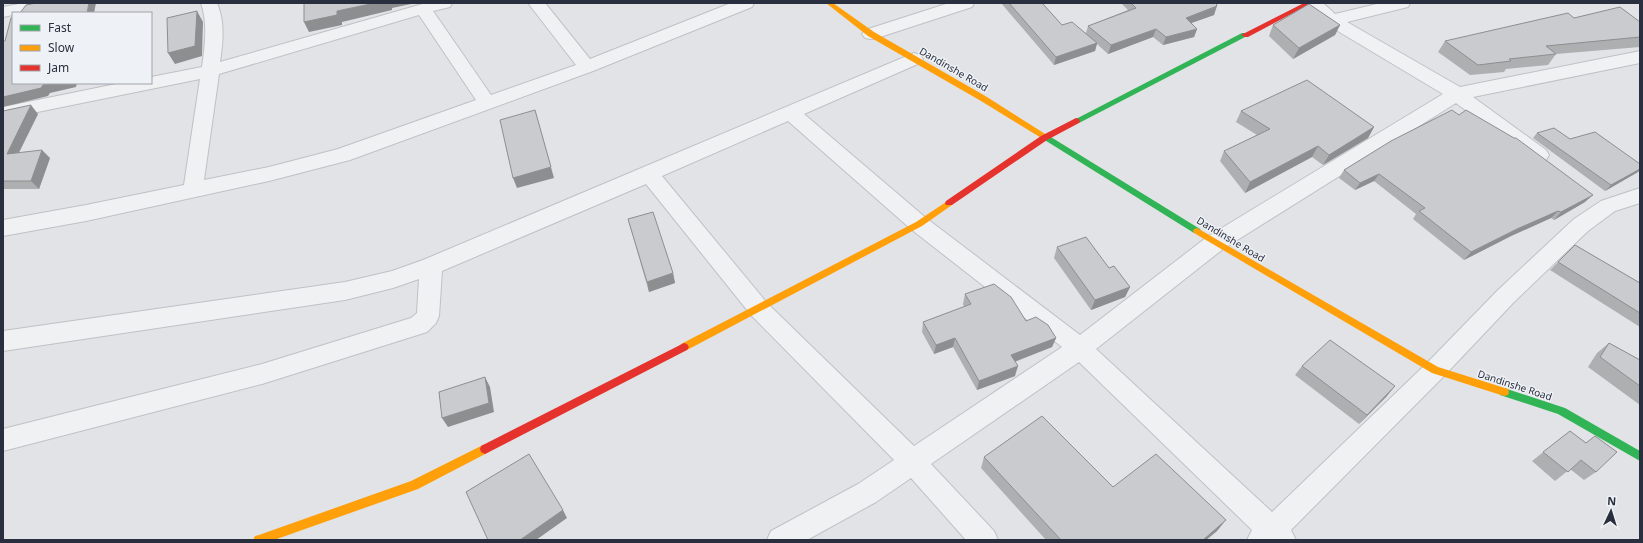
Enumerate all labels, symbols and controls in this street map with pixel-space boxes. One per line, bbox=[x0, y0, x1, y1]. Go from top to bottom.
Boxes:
legend bbox=[12, 12, 152, 84]
text: Fast bbox=[48, 19, 72, 36]
text: Slow bbox=[48, 39, 75, 56]
street label: Dandinshe Road bbox=[917, 44, 991, 94]
text: Jam bbox=[47, 59, 69, 76]
street label: Dandinshe Road bbox=[1194, 213, 1268, 265]
street label: Dandinshe Road bbox=[1476, 366, 1554, 404]
north arrow bbox=[1591, 491, 1631, 531]
text: N bbox=[1607, 493, 1617, 508]

